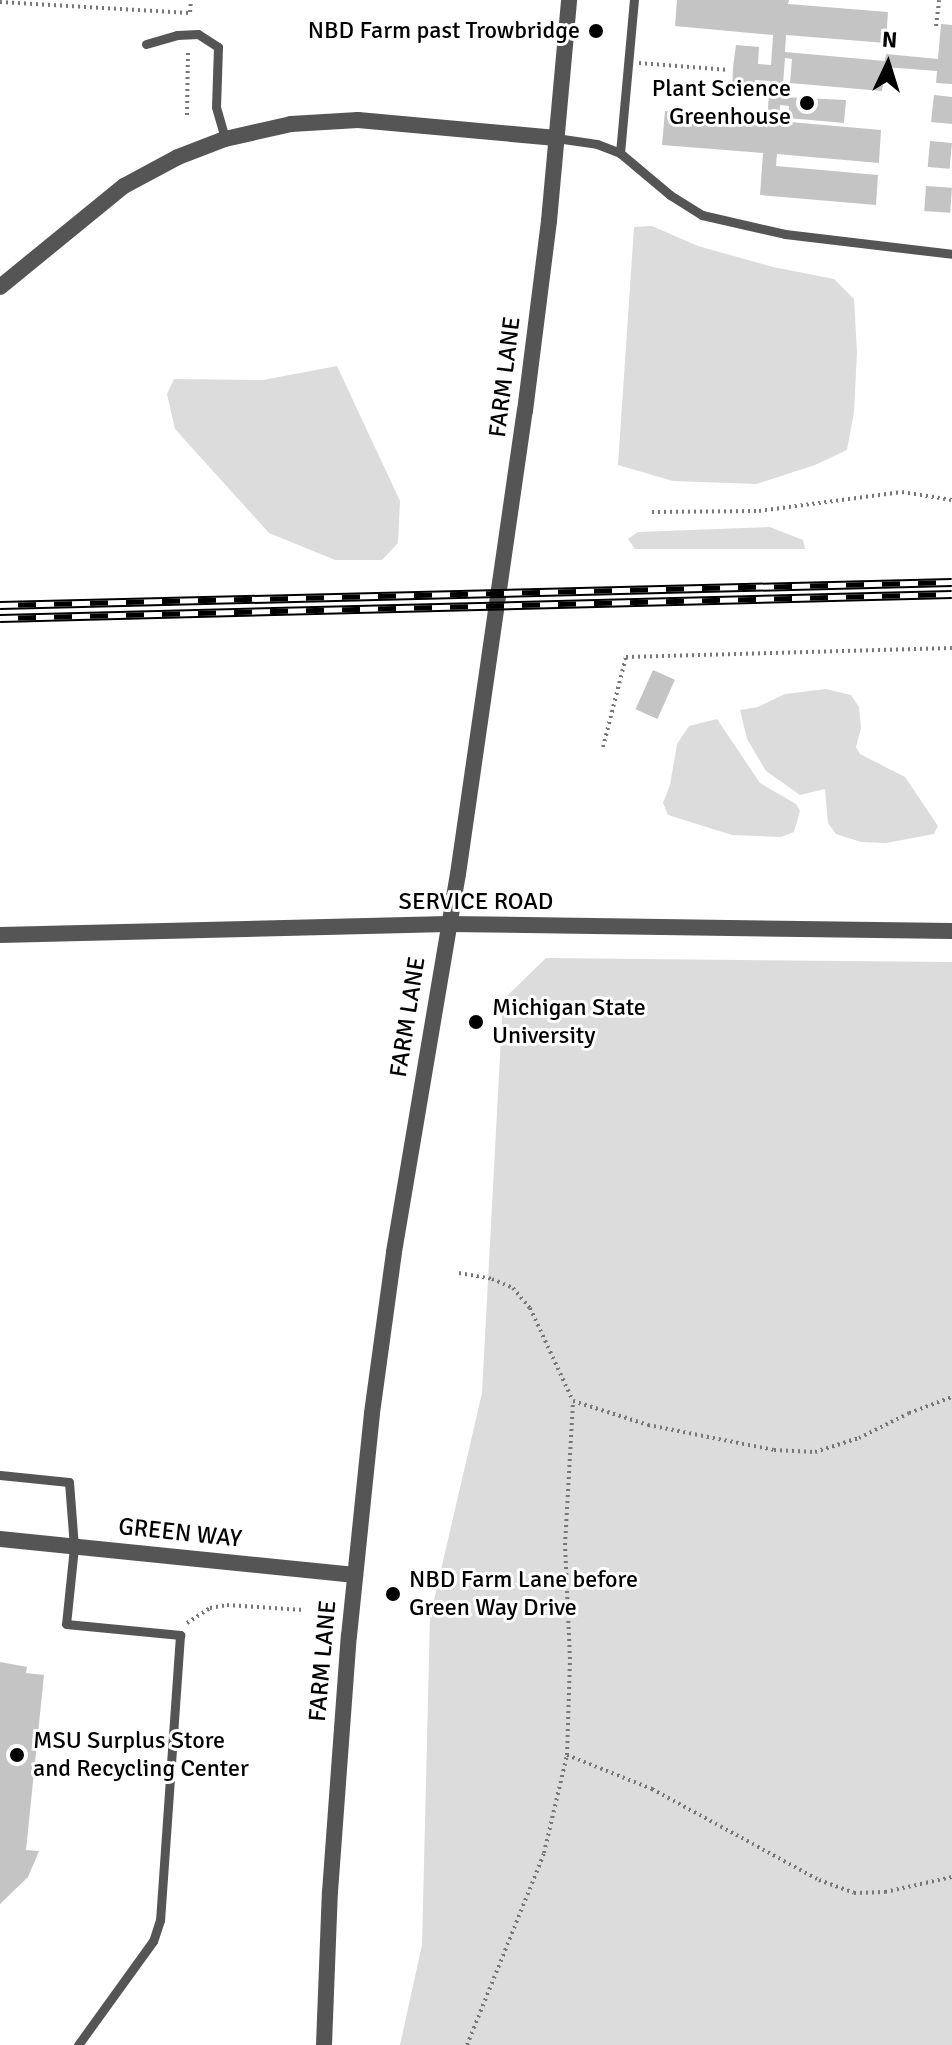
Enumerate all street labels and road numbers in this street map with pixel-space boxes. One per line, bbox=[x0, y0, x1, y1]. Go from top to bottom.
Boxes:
street label: FARM LANE bbox=[483, 315, 527, 439]
street label: SERVICE ROAD bbox=[399, 888, 553, 916]
street label: FARM LANE bbox=[384, 955, 432, 1079]
street label: GREEN WAY bbox=[117, 1512, 243, 1554]
street label: FARM LANE bbox=[303, 1599, 343, 1723]

